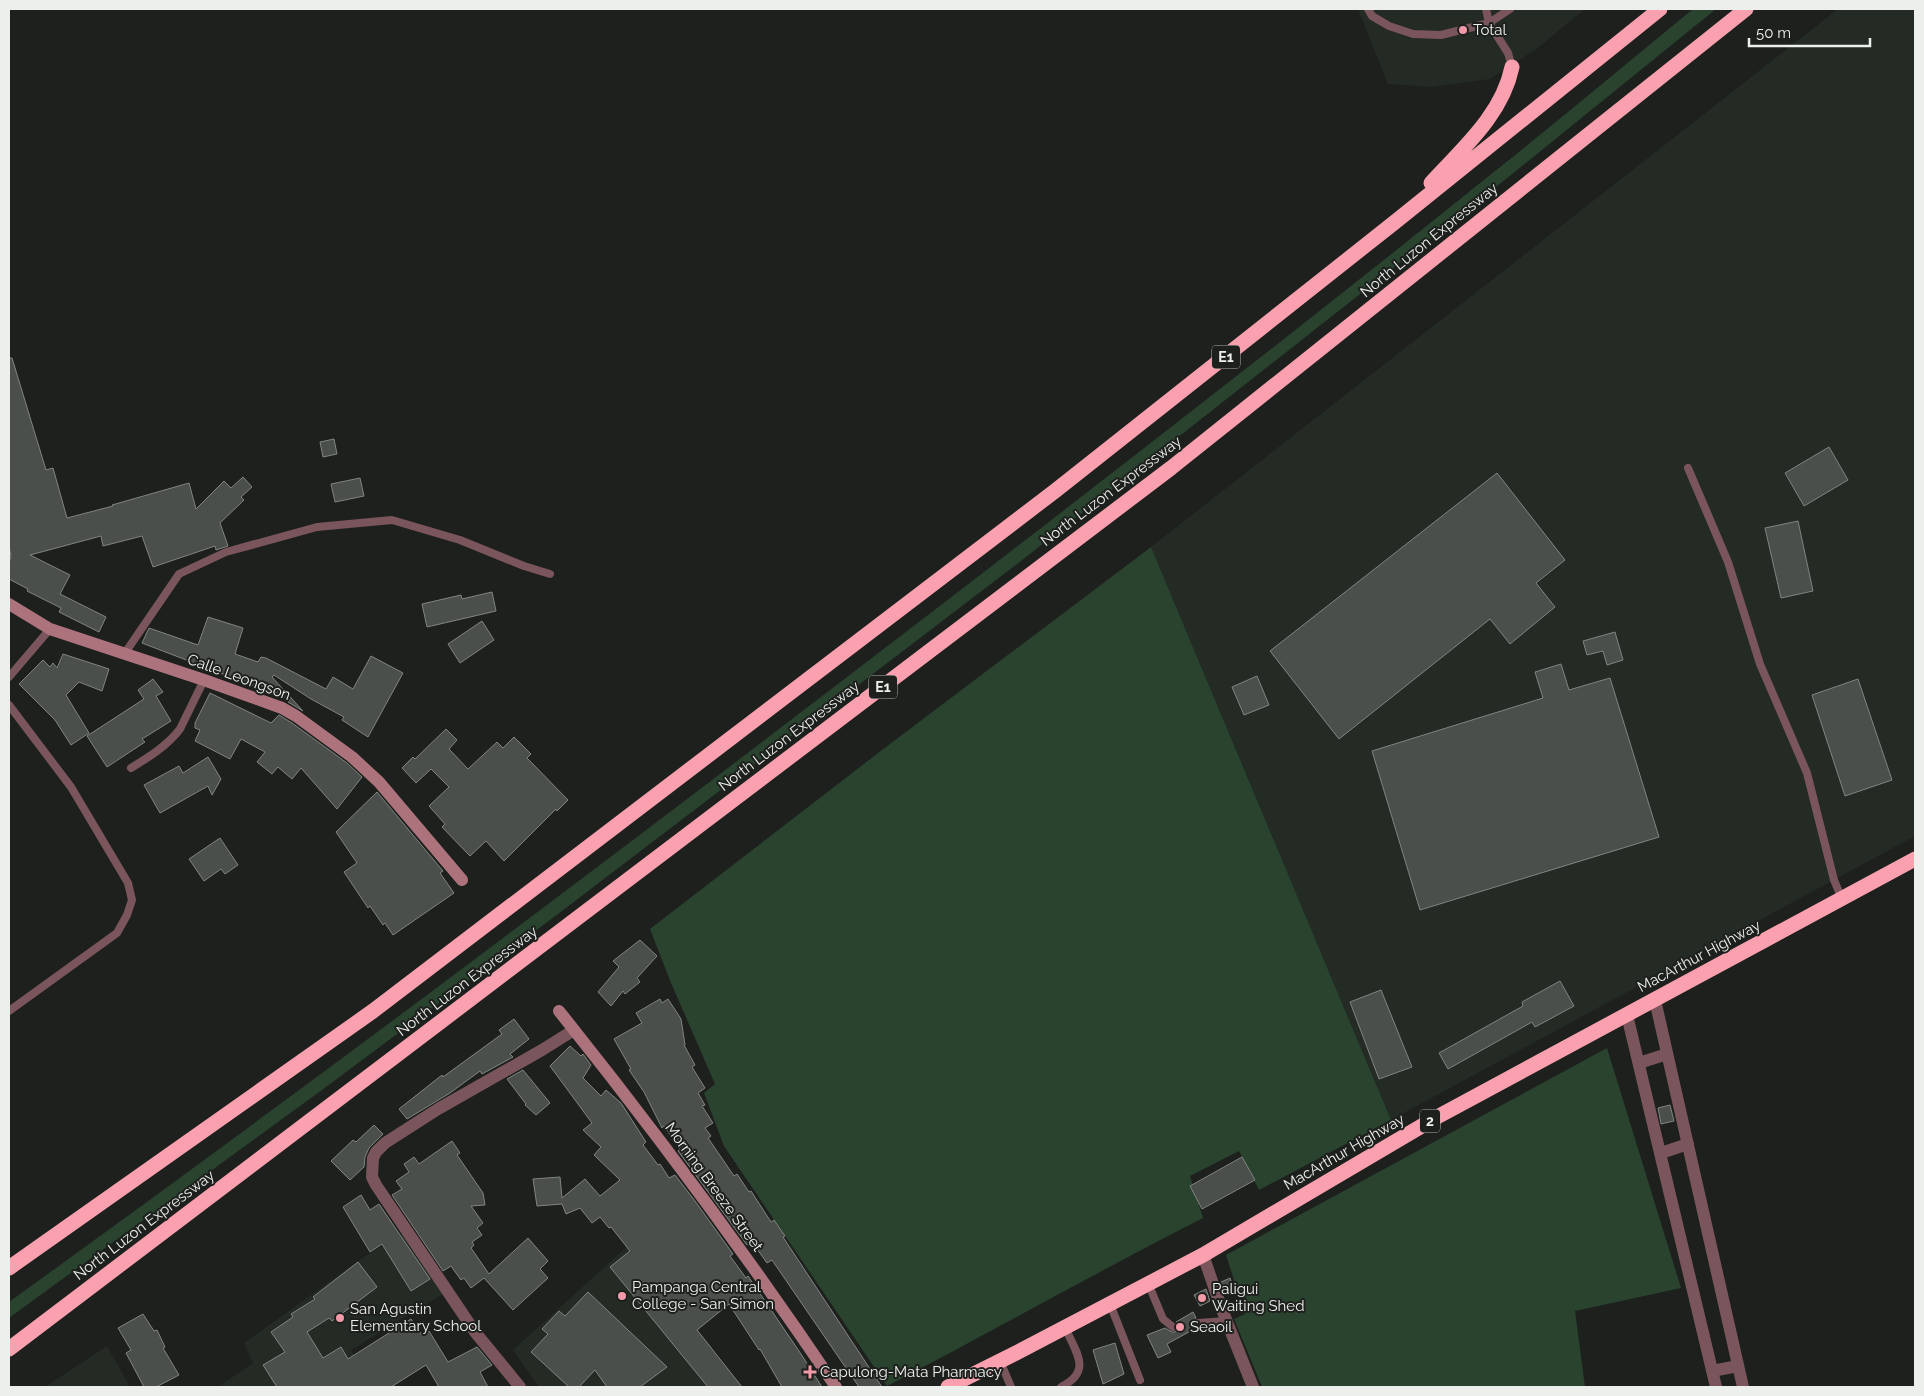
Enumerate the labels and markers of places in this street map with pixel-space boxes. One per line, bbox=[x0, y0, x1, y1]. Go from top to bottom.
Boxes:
place label: Total bbox=[1473, 21, 1507, 39]
marker: Total bbox=[1457, 24, 1469, 36]
place label: Pampanga Central College - San Simon bbox=[632, 1278, 774, 1313]
place label: Paligui Waiting Shed bbox=[1212, 1280, 1304, 1315]
marker: Pampanga Central College - San Simon bbox=[616, 1290, 628, 1302]
marker: Paligui Waiting Shed bbox=[1196, 1292, 1208, 1304]
place label: San Agustin Elementary School bbox=[350, 1300, 482, 1335]
marker: San Agustin Elementary School bbox=[334, 1312, 346, 1324]
place label: Seaoil bbox=[1190, 1318, 1233, 1336]
marker: Seaoil bbox=[1174, 1321, 1186, 1333]
place label: Capulong-Mata Pharmacy bbox=[820, 1363, 1002, 1381]
marker: Capulong-Mata Pharmacy bbox=[804, 1366, 816, 1378]

